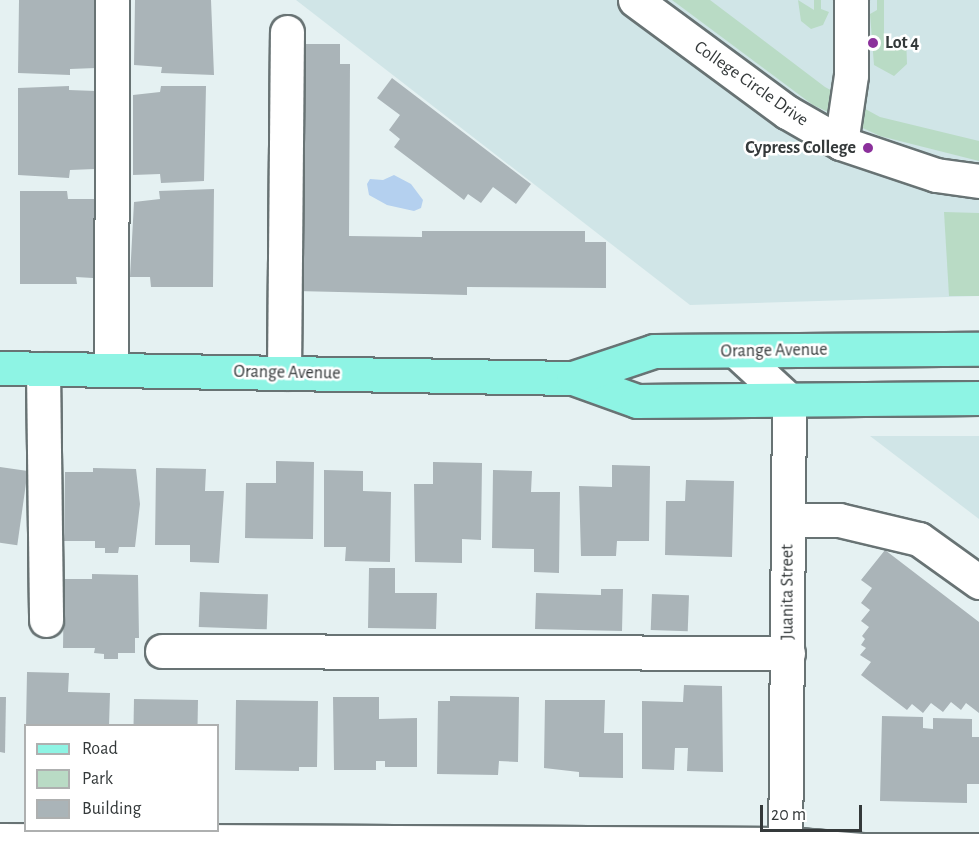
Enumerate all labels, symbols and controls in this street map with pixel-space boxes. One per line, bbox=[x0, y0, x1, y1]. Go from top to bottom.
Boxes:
place label: Lot 4 bbox=[885, 32, 919, 54]
marker: Lot 4 bbox=[866, 36, 880, 50]
street label: College Circle Drive bbox=[690, 37, 812, 131]
place label: Cypress College bbox=[745, 137, 856, 159]
marker: Cypress College bbox=[861, 141, 875, 155]
street label: Orange Avenue bbox=[720, 339, 828, 363]
street label: Orange Avenue bbox=[233, 361, 341, 385]
street label: Juanita Street bbox=[777, 544, 799, 640]
legend bbox=[24, 724, 219, 832]
text: Road bbox=[82, 740, 118, 758]
text: Park bbox=[82, 770, 113, 788]
scale bar bbox=[763, 793, 865, 831]
text: Building bbox=[82, 800, 141, 818]
text: 20 m bbox=[771, 806, 806, 824]

